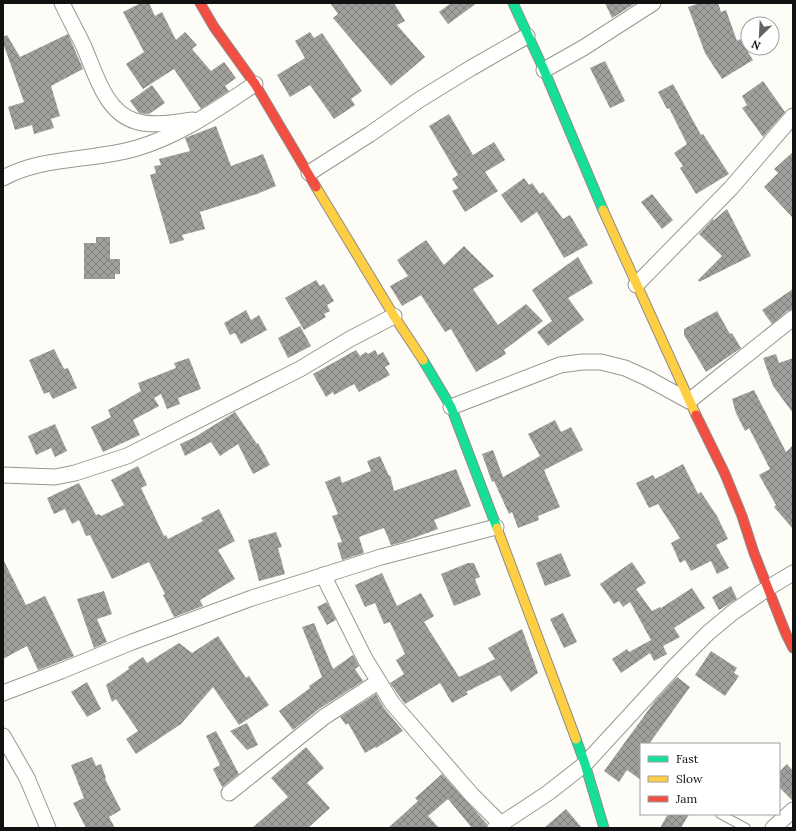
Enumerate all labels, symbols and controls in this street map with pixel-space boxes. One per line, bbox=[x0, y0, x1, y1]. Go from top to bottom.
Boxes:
north arrow bbox=[740, 16, 780, 56]
text: N bbox=[749, 37, 763, 53]
legend bbox=[640, 743, 780, 815]
text: Fast bbox=[676, 751, 699, 766]
text: Slow bbox=[676, 771, 703, 786]
text: Jam bbox=[675, 791, 697, 806]

